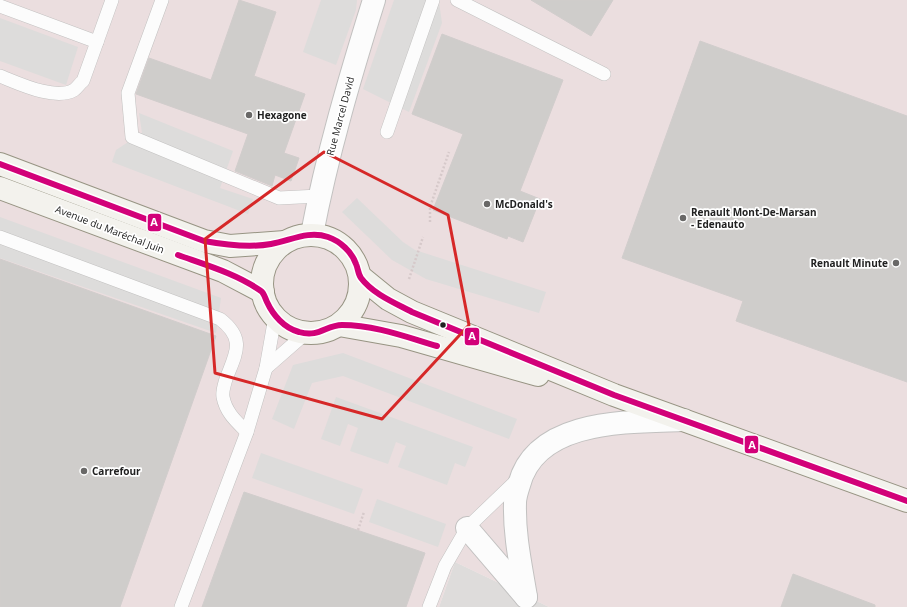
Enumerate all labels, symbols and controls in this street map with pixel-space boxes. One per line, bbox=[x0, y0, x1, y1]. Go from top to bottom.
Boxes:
street label: Rue Marcel David bbox=[323, 75, 357, 157]
place label: Hexagone bbox=[257, 108, 307, 122]
marker: Hexagone bbox=[244, 110, 254, 120]
place label: McDonald's bbox=[495, 197, 553, 211]
marker: McDonald's bbox=[482, 199, 492, 209]
street label: Avenue du Maréchal Juin bbox=[54, 203, 166, 255]
place label: Renault Mont-De-Marsan - Edenauto bbox=[691, 205, 817, 231]
line badge: A bbox=[147, 213, 162, 232]
marker: Renault Mont-De-Marsan - Edenauto bbox=[678, 213, 688, 223]
place label: Renault Minute bbox=[810, 256, 888, 270]
marker: Renault Minute bbox=[891, 258, 901, 268]
unlabelled marker bbox=[438, 320, 448, 330]
line badge: A bbox=[464, 327, 480, 346]
text: A bbox=[468, 328, 476, 343]
line badge: A bbox=[744, 435, 759, 454]
text: A bbox=[748, 437, 756, 452]
place label: Carrefour bbox=[92, 464, 141, 478]
marker: Carrefour bbox=[79, 466, 89, 476]

